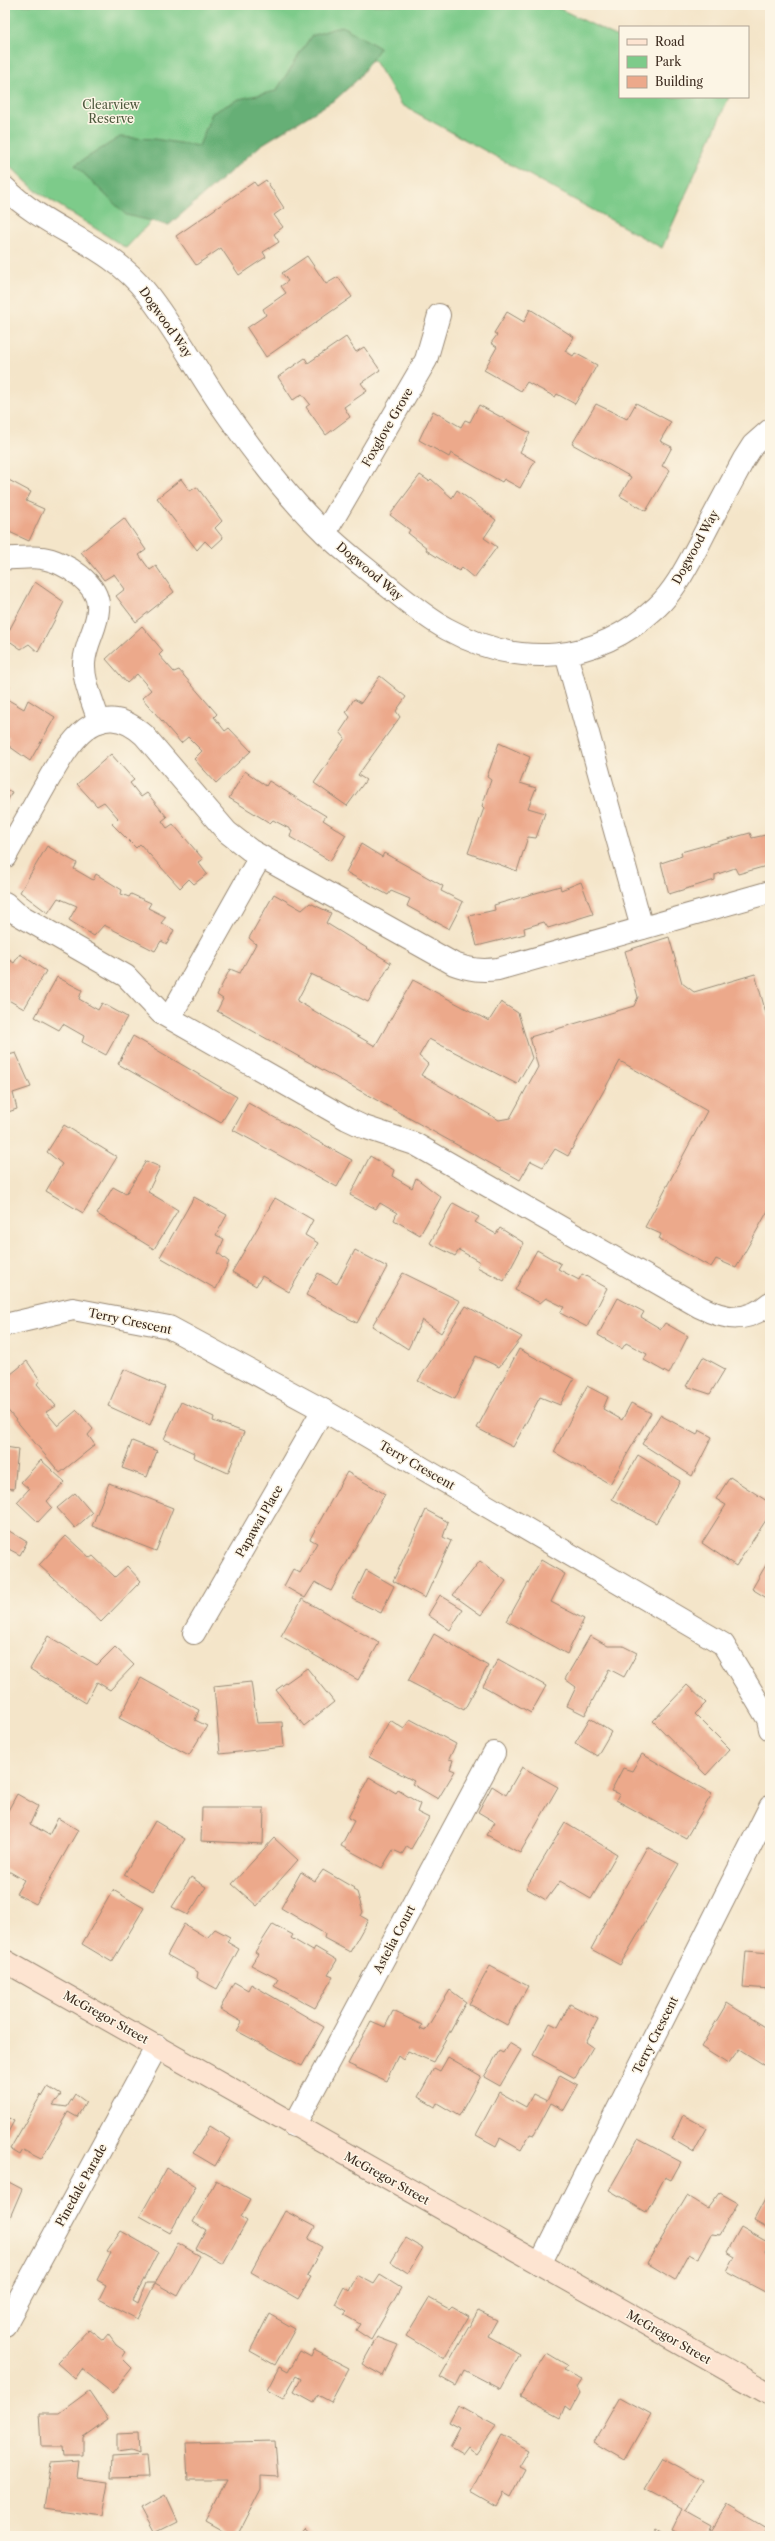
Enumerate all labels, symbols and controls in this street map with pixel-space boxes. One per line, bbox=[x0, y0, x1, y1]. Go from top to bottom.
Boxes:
legend bbox=[619, 26, 749, 98]
text: Road bbox=[655, 34, 685, 49]
text: Park bbox=[655, 54, 682, 69]
text: Building bbox=[655, 74, 703, 89]
park label: Clearview Reserve bbox=[82, 97, 141, 126]
street label: Dogwood Way bbox=[136, 284, 196, 360]
street label: Foxglove Grove bbox=[358, 385, 416, 469]
street label: Dogwood Way bbox=[668, 507, 722, 587]
street label: Dogwood Way bbox=[334, 539, 407, 603]
street label: Terry Crescent bbox=[87, 1305, 174, 1337]
street label: Terry Crescent bbox=[376, 1437, 458, 1493]
street label: Papawai Place bbox=[232, 1482, 286, 1560]
street label: Astelia Court bbox=[369, 1902, 419, 1976]
street label: McGregor Street bbox=[61, 1987, 152, 2047]
street label: Terry Crescent bbox=[629, 1993, 681, 2076]
street label: Pinedale Parade bbox=[52, 2141, 110, 2229]
street label: McGregor Street bbox=[342, 2148, 433, 2208]
street label: McGregor Street bbox=[624, 2307, 715, 2368]

